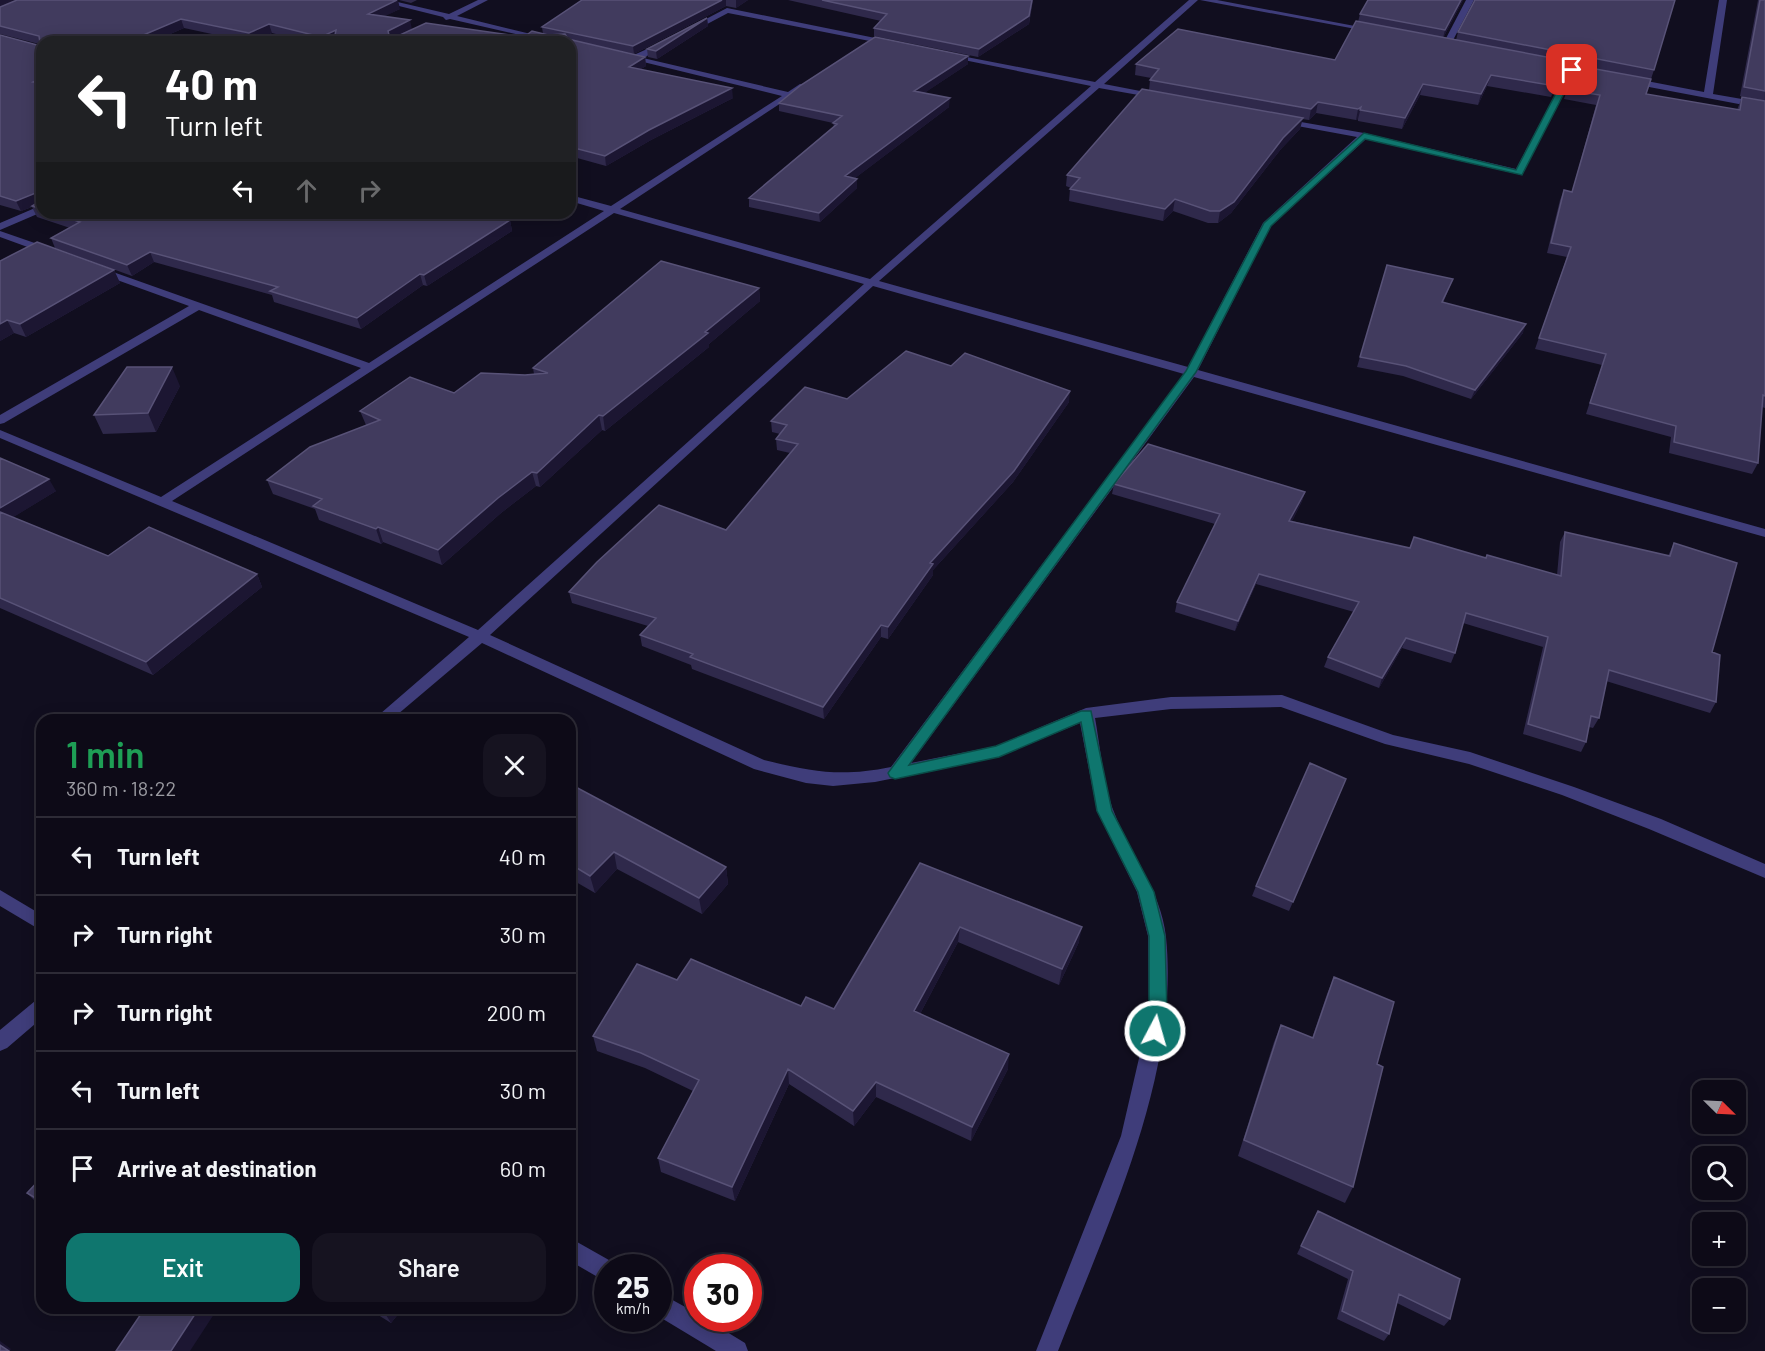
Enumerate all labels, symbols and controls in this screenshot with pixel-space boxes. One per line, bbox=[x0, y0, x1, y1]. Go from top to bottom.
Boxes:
pin bbox=[1546, 44, 1597, 95]
icon: arrive bbox=[1555, 53, 1588, 86]
text: 40 m bbox=[165, 58, 258, 108]
icon: left bbox=[66, 60, 144, 138]
text: Turn left bbox=[165, 109, 263, 141]
icon: left bbox=[227, 174, 260, 207]
icon: ahead bbox=[290, 174, 323, 207]
icon: right bbox=[353, 174, 386, 207]
text: 1 min bbox=[66, 732, 145, 775]
button: close bbox=[483, 734, 546, 797]
text: 360 m · 18:22 bbox=[66, 776, 176, 800]
icon: left bbox=[66, 840, 99, 873]
text: Turn left bbox=[117, 843, 200, 869]
text: 40 m bbox=[499, 843, 546, 869]
icon: right bbox=[66, 918, 99, 951]
text: Turn right bbox=[117, 921, 212, 947]
text: 30 m bbox=[500, 921, 546, 947]
icon: right bbox=[66, 996, 99, 1029]
text: Turn right bbox=[117, 999, 212, 1025]
text: 200 m bbox=[487, 999, 546, 1025]
position arrow bbox=[1123, 999, 1187, 1063]
icon: left bbox=[66, 1074, 99, 1107]
text: Turn left bbox=[117, 1077, 200, 1103]
text: 30 m bbox=[500, 1077, 546, 1103]
north arrow bbox=[1692, 1080, 1746, 1134]
map controls bbox=[1692, 1080, 1746, 1332]
button: search bbox=[1692, 1146, 1746, 1200]
icon: arrive bbox=[66, 1152, 99, 1185]
text: Arrive at destination bbox=[117, 1155, 316, 1181]
text: 60 m bbox=[500, 1155, 546, 1181]
button: + bbox=[1692, 1212, 1746, 1266]
button: Exit bbox=[66, 1233, 300, 1302]
button: Share bbox=[312, 1233, 546, 1302]
speed limit sign: 30 bbox=[684, 1254, 762, 1332]
text: 25 bbox=[617, 1268, 649, 1304]
button: − bbox=[1692, 1278, 1746, 1332]
text: km/h bbox=[616, 1299, 650, 1317]

